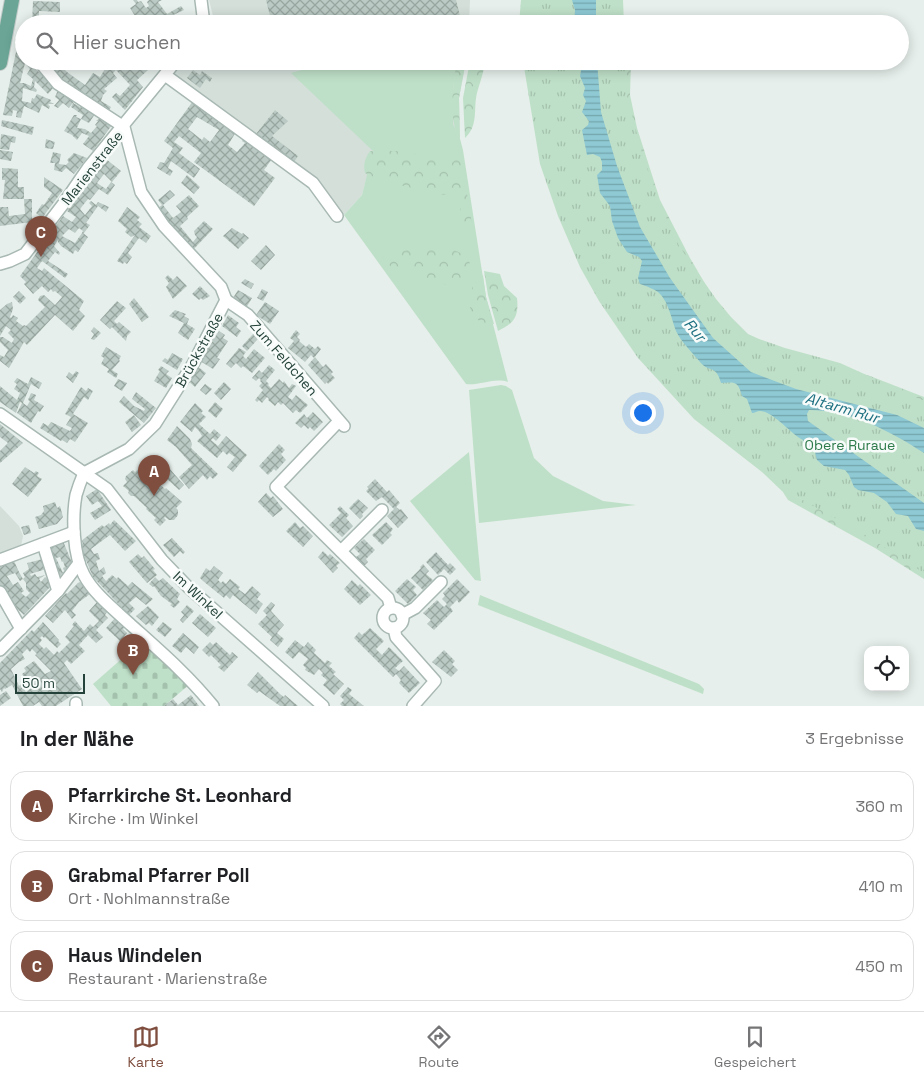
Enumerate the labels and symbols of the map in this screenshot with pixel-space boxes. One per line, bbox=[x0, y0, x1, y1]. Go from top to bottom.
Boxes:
street label: Marienstraße bbox=[57, 127, 127, 209]
pin: C bbox=[25, 216, 57, 257]
street label: Brückstraße bbox=[171, 309, 227, 391]
water label: Rur bbox=[680, 314, 711, 346]
street label: Zum Feldchen bbox=[246, 317, 322, 399]
water label: Altarm Rur bbox=[803, 388, 882, 427]
your location bbox=[630, 400, 656, 426]
park label: Obere Ruraue bbox=[805, 436, 895, 454]
pin: A bbox=[138, 455, 170, 496]
street label: Im Winkel bbox=[169, 567, 227, 623]
pin: B bbox=[117, 634, 149, 675]
scale bar bbox=[15, 671, 85, 694]

